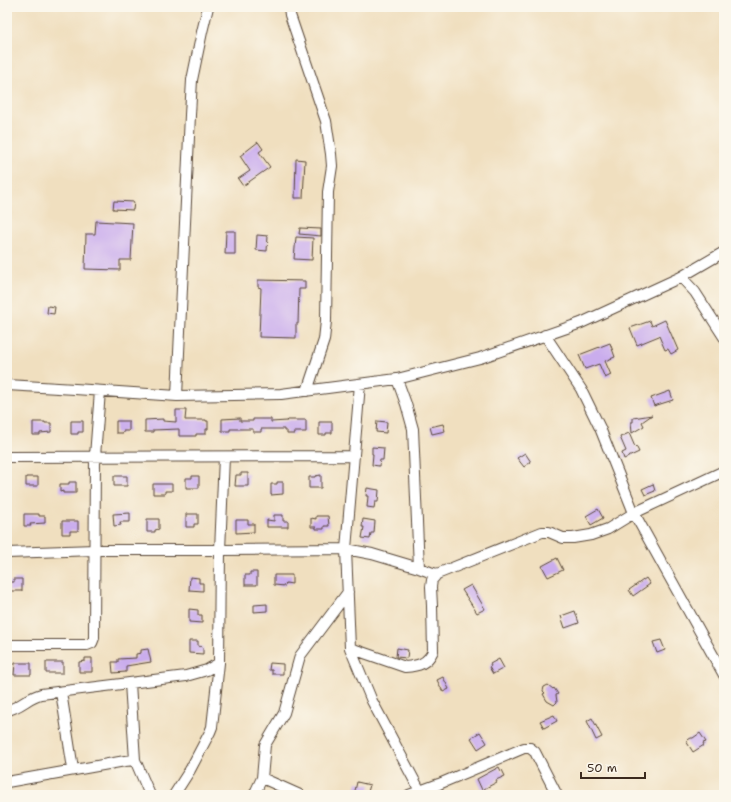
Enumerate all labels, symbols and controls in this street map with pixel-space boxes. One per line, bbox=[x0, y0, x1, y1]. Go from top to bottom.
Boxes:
scale bar bbox=[581, 754, 645, 780]
text: 50 m bbox=[587, 760, 617, 776]

